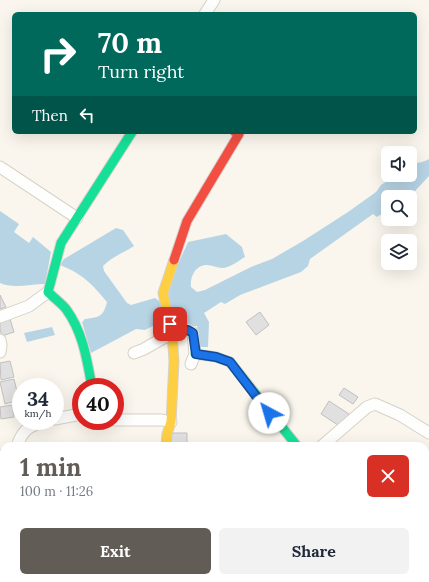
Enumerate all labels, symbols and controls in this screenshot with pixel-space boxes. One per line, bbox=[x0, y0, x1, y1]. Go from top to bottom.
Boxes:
text: 70 m bbox=[98, 25, 162, 61]
icon: right bbox=[32, 28, 84, 80]
text: Turn right bbox=[98, 60, 184, 83]
icon: left bbox=[76, 104, 98, 126]
text: Then bbox=[32, 106, 68, 125]
map controls bbox=[381, 146, 417, 270]
button: sound bbox=[381, 146, 417, 182]
button: search bbox=[381, 190, 417, 226]
button: layers bbox=[381, 234, 417, 270]
pin bbox=[153, 307, 187, 341]
icon: arrive bbox=[159, 313, 181, 335]
speed limit sign: 40 bbox=[72, 378, 124, 430]
text: 34 bbox=[27, 386, 49, 411]
position arrow bbox=[248, 392, 290, 434]
text: km/h bbox=[24, 407, 52, 420]
text: 1 min bbox=[20, 452, 81, 483]
button: close bbox=[367, 455, 409, 497]
text: 100 m · 11:26 bbox=[20, 483, 93, 500]
button: Exit bbox=[20, 528, 211, 574]
button: Share bbox=[219, 528, 409, 574]

